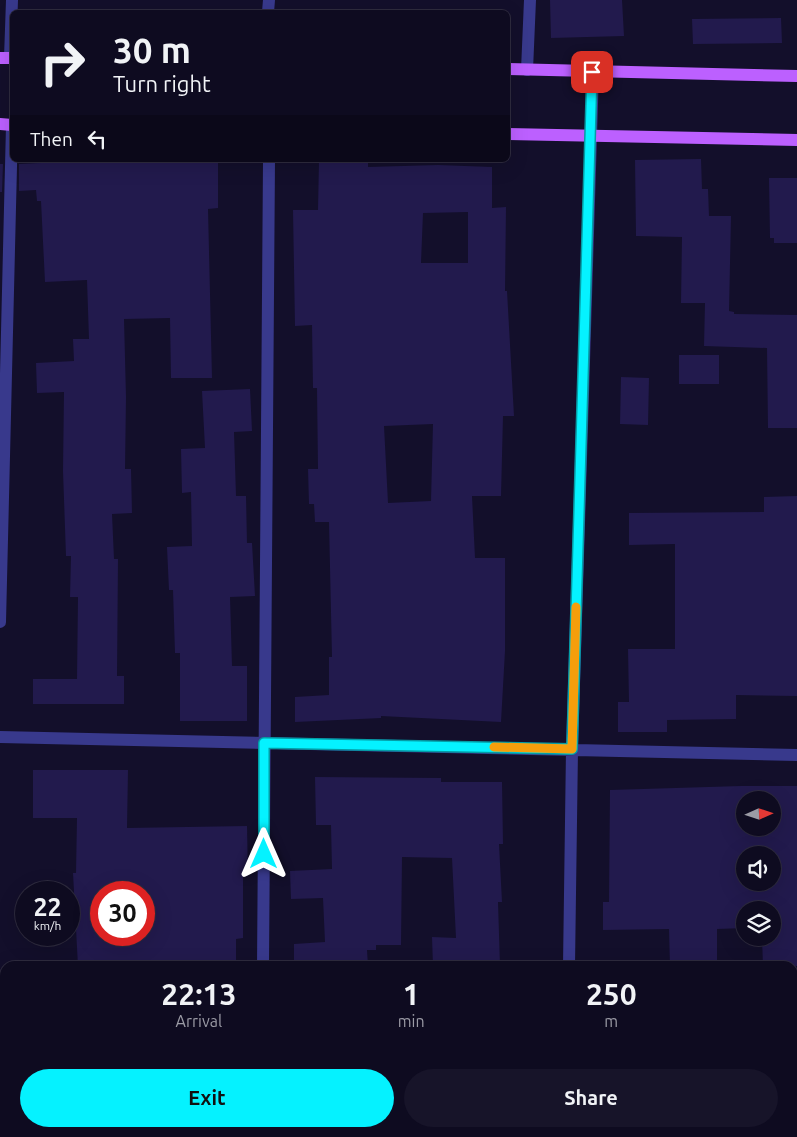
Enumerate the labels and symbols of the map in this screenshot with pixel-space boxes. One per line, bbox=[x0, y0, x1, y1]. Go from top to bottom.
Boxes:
pin bbox=[571, 51, 613, 93]
north arrow bbox=[736, 791, 781, 836]
position arrow bbox=[237, 827, 289, 879]
speed limit sign: 30 bbox=[90, 881, 155, 946]

